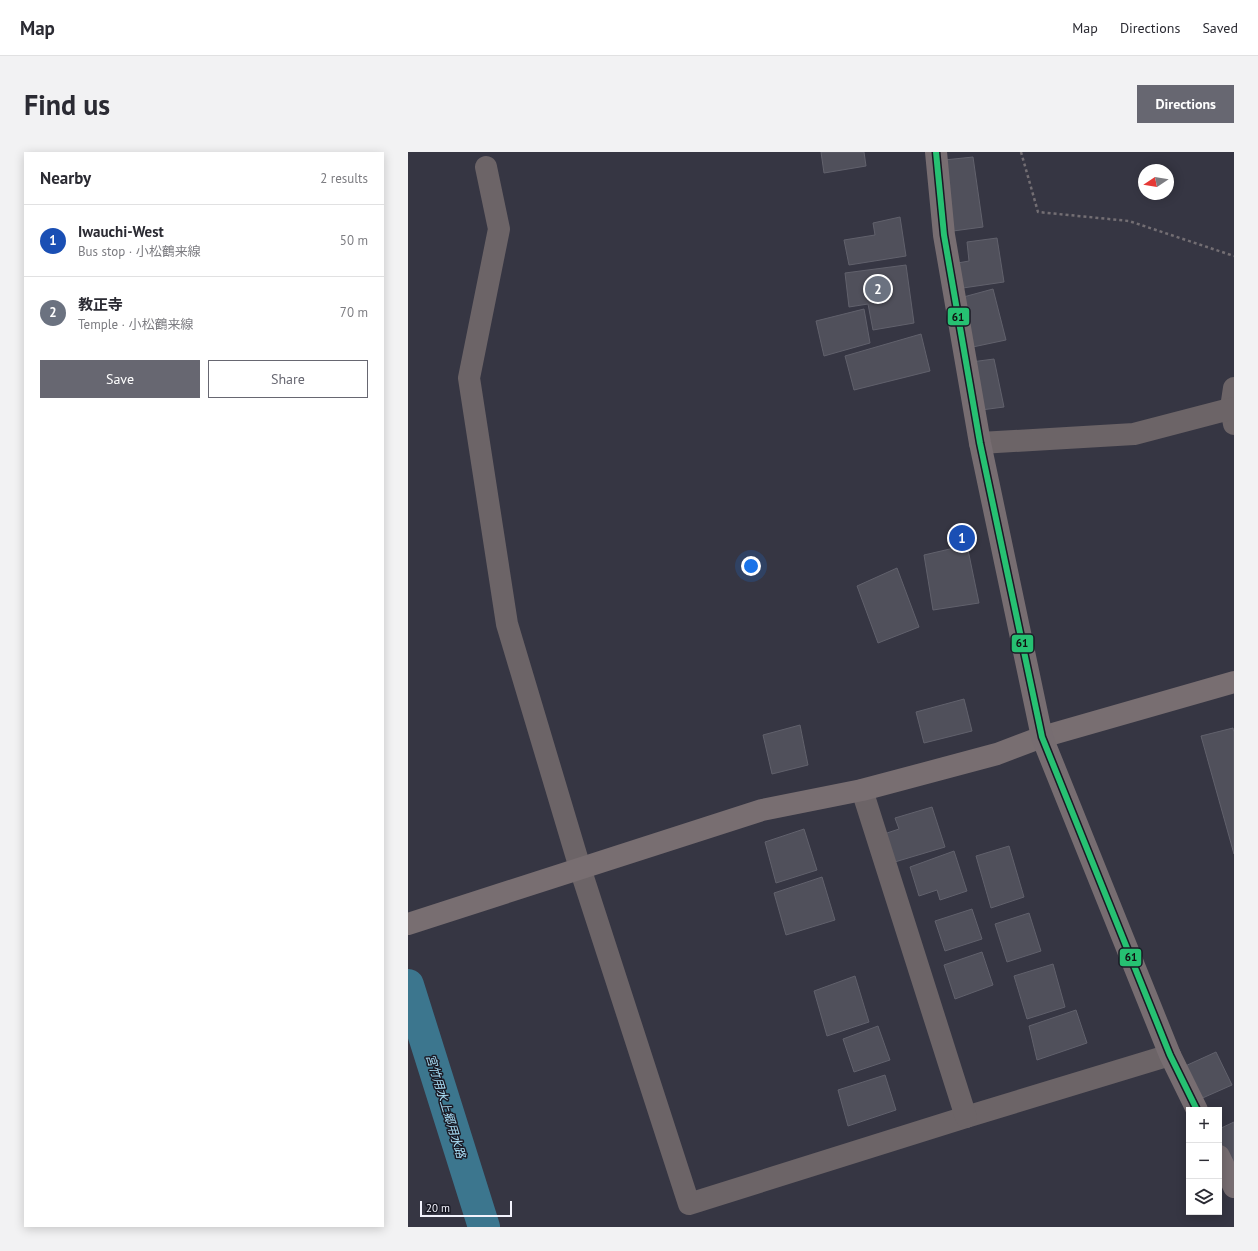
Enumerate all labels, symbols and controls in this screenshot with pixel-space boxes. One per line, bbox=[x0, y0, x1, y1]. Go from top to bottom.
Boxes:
text: Map bbox=[20, 16, 55, 40]
text: Map bbox=[1072, 19, 1098, 37]
text: Directions bbox=[1120, 19, 1180, 37]
text: Saved bbox=[1202, 19, 1238, 37]
button: Directions bbox=[1137, 85, 1234, 123]
text: Find us bbox=[24, 86, 110, 123]
north arrow bbox=[1138, 164, 1174, 200]
text: Nearby bbox=[40, 167, 91, 189]
text: 2 results bbox=[320, 170, 368, 187]
text: Iwauchi-West bbox=[78, 222, 164, 241]
text: 1 bbox=[49, 232, 57, 249]
text: 50 m bbox=[340, 232, 368, 249]
text: Bus stop · 小松鶴来線 bbox=[78, 243, 201, 260]
pin: 2 bbox=[865, 274, 891, 304]
text: 教正寺 bbox=[78, 295, 123, 314]
text: 2 bbox=[49, 304, 57, 321]
text: 70 m bbox=[340, 304, 368, 321]
line badge: 61 bbox=[947, 307, 970, 326]
text: 61 bbox=[952, 310, 964, 324]
text: Temple · 小松鶴来線 bbox=[78, 316, 194, 333]
button: Save bbox=[40, 360, 200, 398]
button: Share bbox=[208, 360, 368, 398]
pin: 1 bbox=[949, 523, 975, 553]
your location bbox=[741, 556, 761, 576]
line badge: 61 bbox=[1011, 634, 1034, 653]
text: 61 bbox=[1016, 636, 1028, 650]
line badge: 61 bbox=[1119, 948, 1142, 967]
text: 61 bbox=[1125, 950, 1137, 964]
water label: 宮竹用水上郷用水路 bbox=[423, 1052, 469, 1161]
map controls bbox=[1186, 1107, 1222, 1215]
button: + bbox=[1186, 1107, 1222, 1143]
button: − bbox=[1186, 1143, 1222, 1179]
button: layers bbox=[1186, 1179, 1222, 1215]
scale bar bbox=[420, 1199, 512, 1218]
text: 20 m bbox=[426, 1201, 450, 1215]

